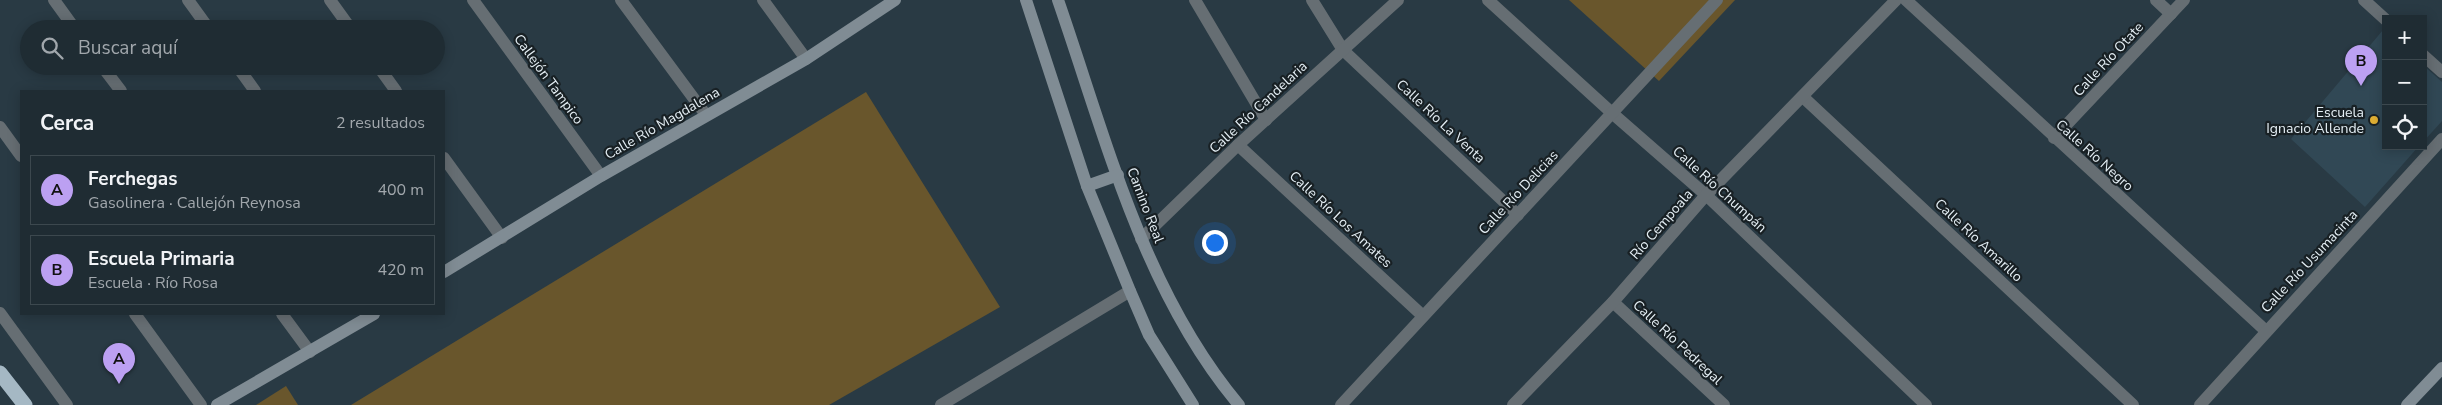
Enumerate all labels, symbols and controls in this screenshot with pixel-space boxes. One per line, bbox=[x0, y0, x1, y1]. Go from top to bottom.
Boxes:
map controls bbox=[2382, 15, 2427, 150]
button: + bbox=[2382, 15, 2427, 60]
street label: Calle Río Otate bbox=[2069, 18, 2148, 101]
search box bbox=[20, 20, 445, 75]
street label: Callejón Tampico bbox=[509, 30, 588, 128]
icon: search bbox=[38, 34, 66, 62]
text: Buscar aquí bbox=[78, 35, 177, 61]
pin: B bbox=[2345, 45, 2377, 86]
street label: Calle Río Candelaria bbox=[1205, 57, 1311, 158]
button: − bbox=[2382, 60, 2427, 105]
street label: Calle Río La Venta bbox=[1392, 75, 1489, 168]
street label: Calle Río Magdalena bbox=[601, 83, 723, 164]
place label: Escuela Ignacio Allende bbox=[2266, 103, 2364, 138]
button: locate bbox=[2382, 105, 2427, 150]
text: Cerca bbox=[40, 109, 94, 137]
text: 2 resultados bbox=[336, 112, 425, 134]
marker: Escuela Ignacio Allende bbox=[2368, 114, 2380, 126]
street label: Calle Río Negro bbox=[2052, 115, 2138, 196]
street label: Calle Río Chumpán bbox=[1668, 142, 1771, 237]
street label: Calle Río Delicias bbox=[1474, 146, 1563, 239]
street label: Camino Real bbox=[1122, 165, 1169, 246]
text: Ferchegas bbox=[88, 166, 177, 192]
street label: Calle Río Los Amates bbox=[1285, 167, 1396, 272]
text: A bbox=[51, 179, 63, 201]
text: 400 m bbox=[377, 179, 424, 201]
street label: Río Cempoala bbox=[1626, 185, 1697, 264]
text: Gasolinera · Callejón Reynosa bbox=[88, 192, 301, 214]
street label: Calle Río Amarillo bbox=[1931, 195, 2027, 286]
street label: Calle Río Usumacinta bbox=[2257, 206, 2362, 317]
your location bbox=[1202, 230, 1228, 256]
text: Escuela Primaria bbox=[88, 246, 235, 272]
text: B bbox=[51, 259, 63, 281]
text: 420 m bbox=[377, 259, 424, 281]
text: Escuela · Río Rosa bbox=[88, 272, 218, 294]
street label: Calle Río Pedregal bbox=[1629, 296, 1727, 390]
pin: A bbox=[103, 343, 135, 384]

